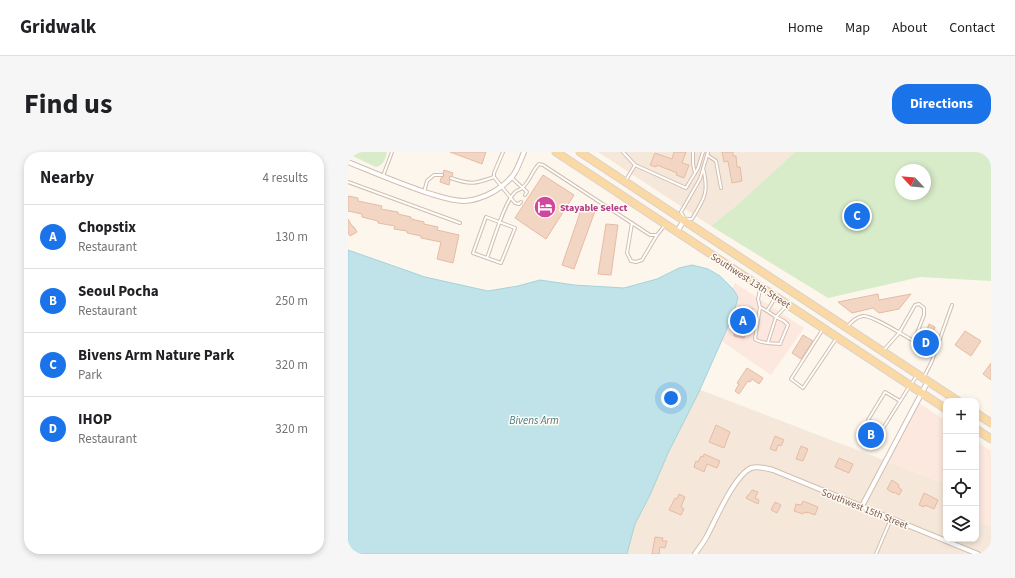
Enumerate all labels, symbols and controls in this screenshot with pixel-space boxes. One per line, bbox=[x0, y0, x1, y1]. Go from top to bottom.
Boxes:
text: Gridwalk bbox=[20, 14, 96, 41]
text: Home bbox=[788, 18, 823, 38]
text: Map bbox=[845, 18, 870, 38]
text: About bbox=[892, 18, 927, 38]
text: Contact bbox=[949, 18, 995, 38]
text: Find us bbox=[24, 84, 112, 124]
button: Directions bbox=[892, 84, 991, 124]
north arrow bbox=[895, 164, 931, 200]
text: Nearby bbox=[40, 166, 94, 190]
text: 4 results bbox=[263, 169, 308, 187]
hotel icon: Stayable Select bbox=[532, 194, 558, 220]
place label: Stayable Select bbox=[560, 201, 628, 215]
pin: C bbox=[844, 201, 870, 231]
text: Chopstix bbox=[78, 217, 136, 238]
text: A bbox=[49, 228, 57, 246]
text: 130 m bbox=[275, 228, 308, 246]
text: Restaurant bbox=[78, 238, 137, 256]
street label: Southwest 13th Street bbox=[708, 250, 793, 312]
text: Seoul Pocha bbox=[78, 281, 159, 302]
text: B bbox=[49, 292, 57, 310]
text: 250 m bbox=[275, 292, 308, 310]
text: Restaurant bbox=[78, 302, 137, 320]
pin: A bbox=[730, 306, 756, 336]
pin: D bbox=[913, 328, 939, 358]
text: Bivens Arm Nature Park bbox=[78, 345, 234, 366]
text: C bbox=[49, 356, 57, 374]
text: 320 m bbox=[275, 356, 308, 374]
text: Park bbox=[78, 366, 102, 384]
your location bbox=[661, 388, 681, 408]
map controls bbox=[943, 398, 979, 542]
button: + bbox=[943, 398, 979, 434]
text: IHOP bbox=[78, 409, 112, 430]
water label: Bivens Arm bbox=[509, 413, 559, 428]
text: D bbox=[49, 420, 57, 438]
text: 320 m bbox=[275, 420, 308, 438]
pin: B bbox=[858, 420, 884, 450]
text: Restaurant bbox=[78, 430, 137, 448]
button: − bbox=[943, 434, 979, 470]
button: locate bbox=[943, 470, 979, 506]
street label: Southwest 15th Street bbox=[819, 485, 911, 533]
button: layers bbox=[943, 506, 979, 542]

